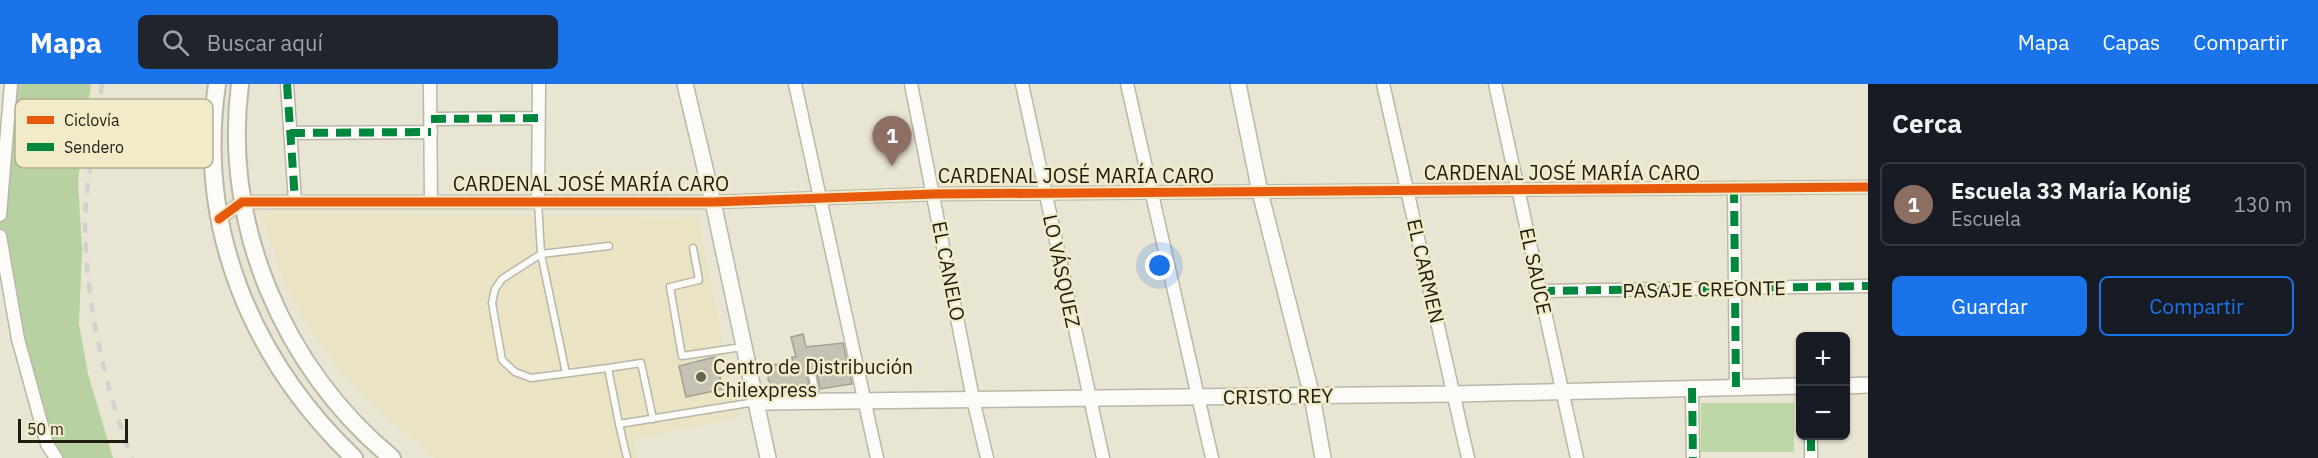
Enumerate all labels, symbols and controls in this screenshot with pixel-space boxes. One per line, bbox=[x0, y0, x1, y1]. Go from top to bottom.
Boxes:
search box bbox=[138, 15, 558, 69]
text: Mapa bbox=[30, 24, 102, 61]
icon: search bbox=[159, 26, 192, 59]
text: Buscar aquí bbox=[207, 28, 323, 57]
text: Mapa bbox=[2018, 28, 2069, 56]
text: Capas bbox=[2102, 28, 2160, 56]
text: Compartir bbox=[2193, 28, 2288, 56]
legend bbox=[15, 99, 213, 168]
text: Cerca bbox=[1892, 106, 1962, 140]
text: Ciclovía bbox=[64, 110, 120, 130]
pin: 1 bbox=[872, 116, 912, 166]
text: Sendero bbox=[64, 137, 124, 157]
street label: CARDENAL JOSÉ MARÍA CARO bbox=[1424, 159, 1700, 186]
street label: CARDENAL JOSÉ MARÍA CARO bbox=[938, 162, 1214, 189]
street label: CARDENAL JOSÉ MARÍA CARO bbox=[453, 170, 729, 197]
text: Escuela 33 María Konig bbox=[1951, 176, 2190, 205]
text: 1 bbox=[1908, 191, 1920, 218]
text: 130 m bbox=[2234, 191, 2292, 218]
text: Escuela bbox=[1951, 205, 2021, 232]
street label: LO VÁSQUEZ bbox=[1037, 212, 1087, 330]
street label: EL CARMEN bbox=[1401, 216, 1451, 326]
street label: EL CANELO bbox=[926, 219, 972, 323]
street label: EL SAUCE bbox=[1514, 225, 1558, 317]
your location bbox=[1145, 251, 1174, 280]
street label: PASAJE CREONTE bbox=[1622, 274, 1786, 304]
button: Guardar bbox=[1892, 276, 2087, 336]
button: Compartir bbox=[2099, 276, 2294, 336]
map controls bbox=[1796, 332, 1850, 440]
button: + bbox=[1796, 332, 1850, 386]
place label: Centro de Distribución Chilexpress bbox=[713, 353, 913, 403]
marker: Centro de Distribución Chilexpress bbox=[694, 370, 708, 384]
street label: CRISTO REY bbox=[1223, 382, 1334, 410]
button: − bbox=[1796, 386, 1850, 440]
scale bar bbox=[18, 416, 128, 444]
text: 50 m bbox=[27, 419, 64, 439]

